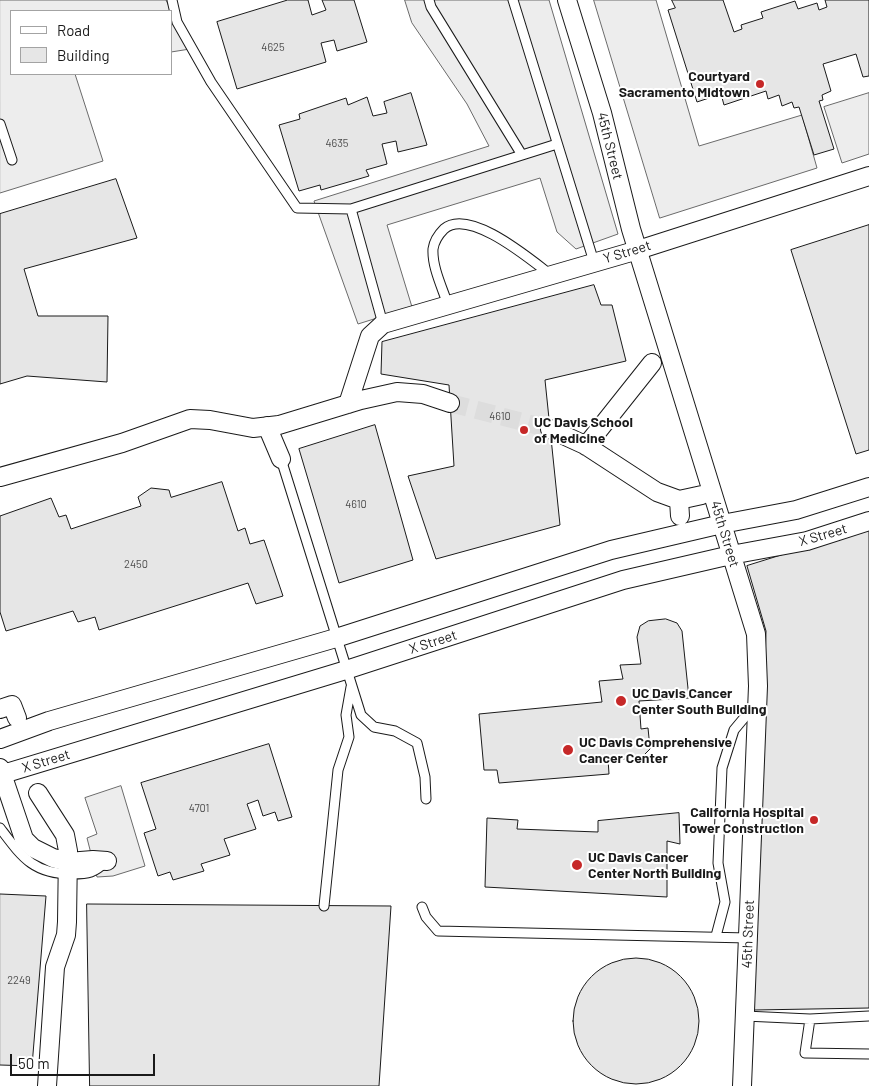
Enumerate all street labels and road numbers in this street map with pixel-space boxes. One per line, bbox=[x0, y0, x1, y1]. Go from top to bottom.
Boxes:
street label: 45th Street bbox=[594, 111, 626, 181]
street label: Y Street bbox=[601, 237, 653, 267]
street label: 45th Street bbox=[707, 499, 743, 569]
street label: X Street bbox=[797, 520, 849, 550]
street label: X Street bbox=[407, 626, 459, 658]
street label: X Street bbox=[20, 746, 72, 776]
street label: 45th Street bbox=[738, 899, 758, 969]

